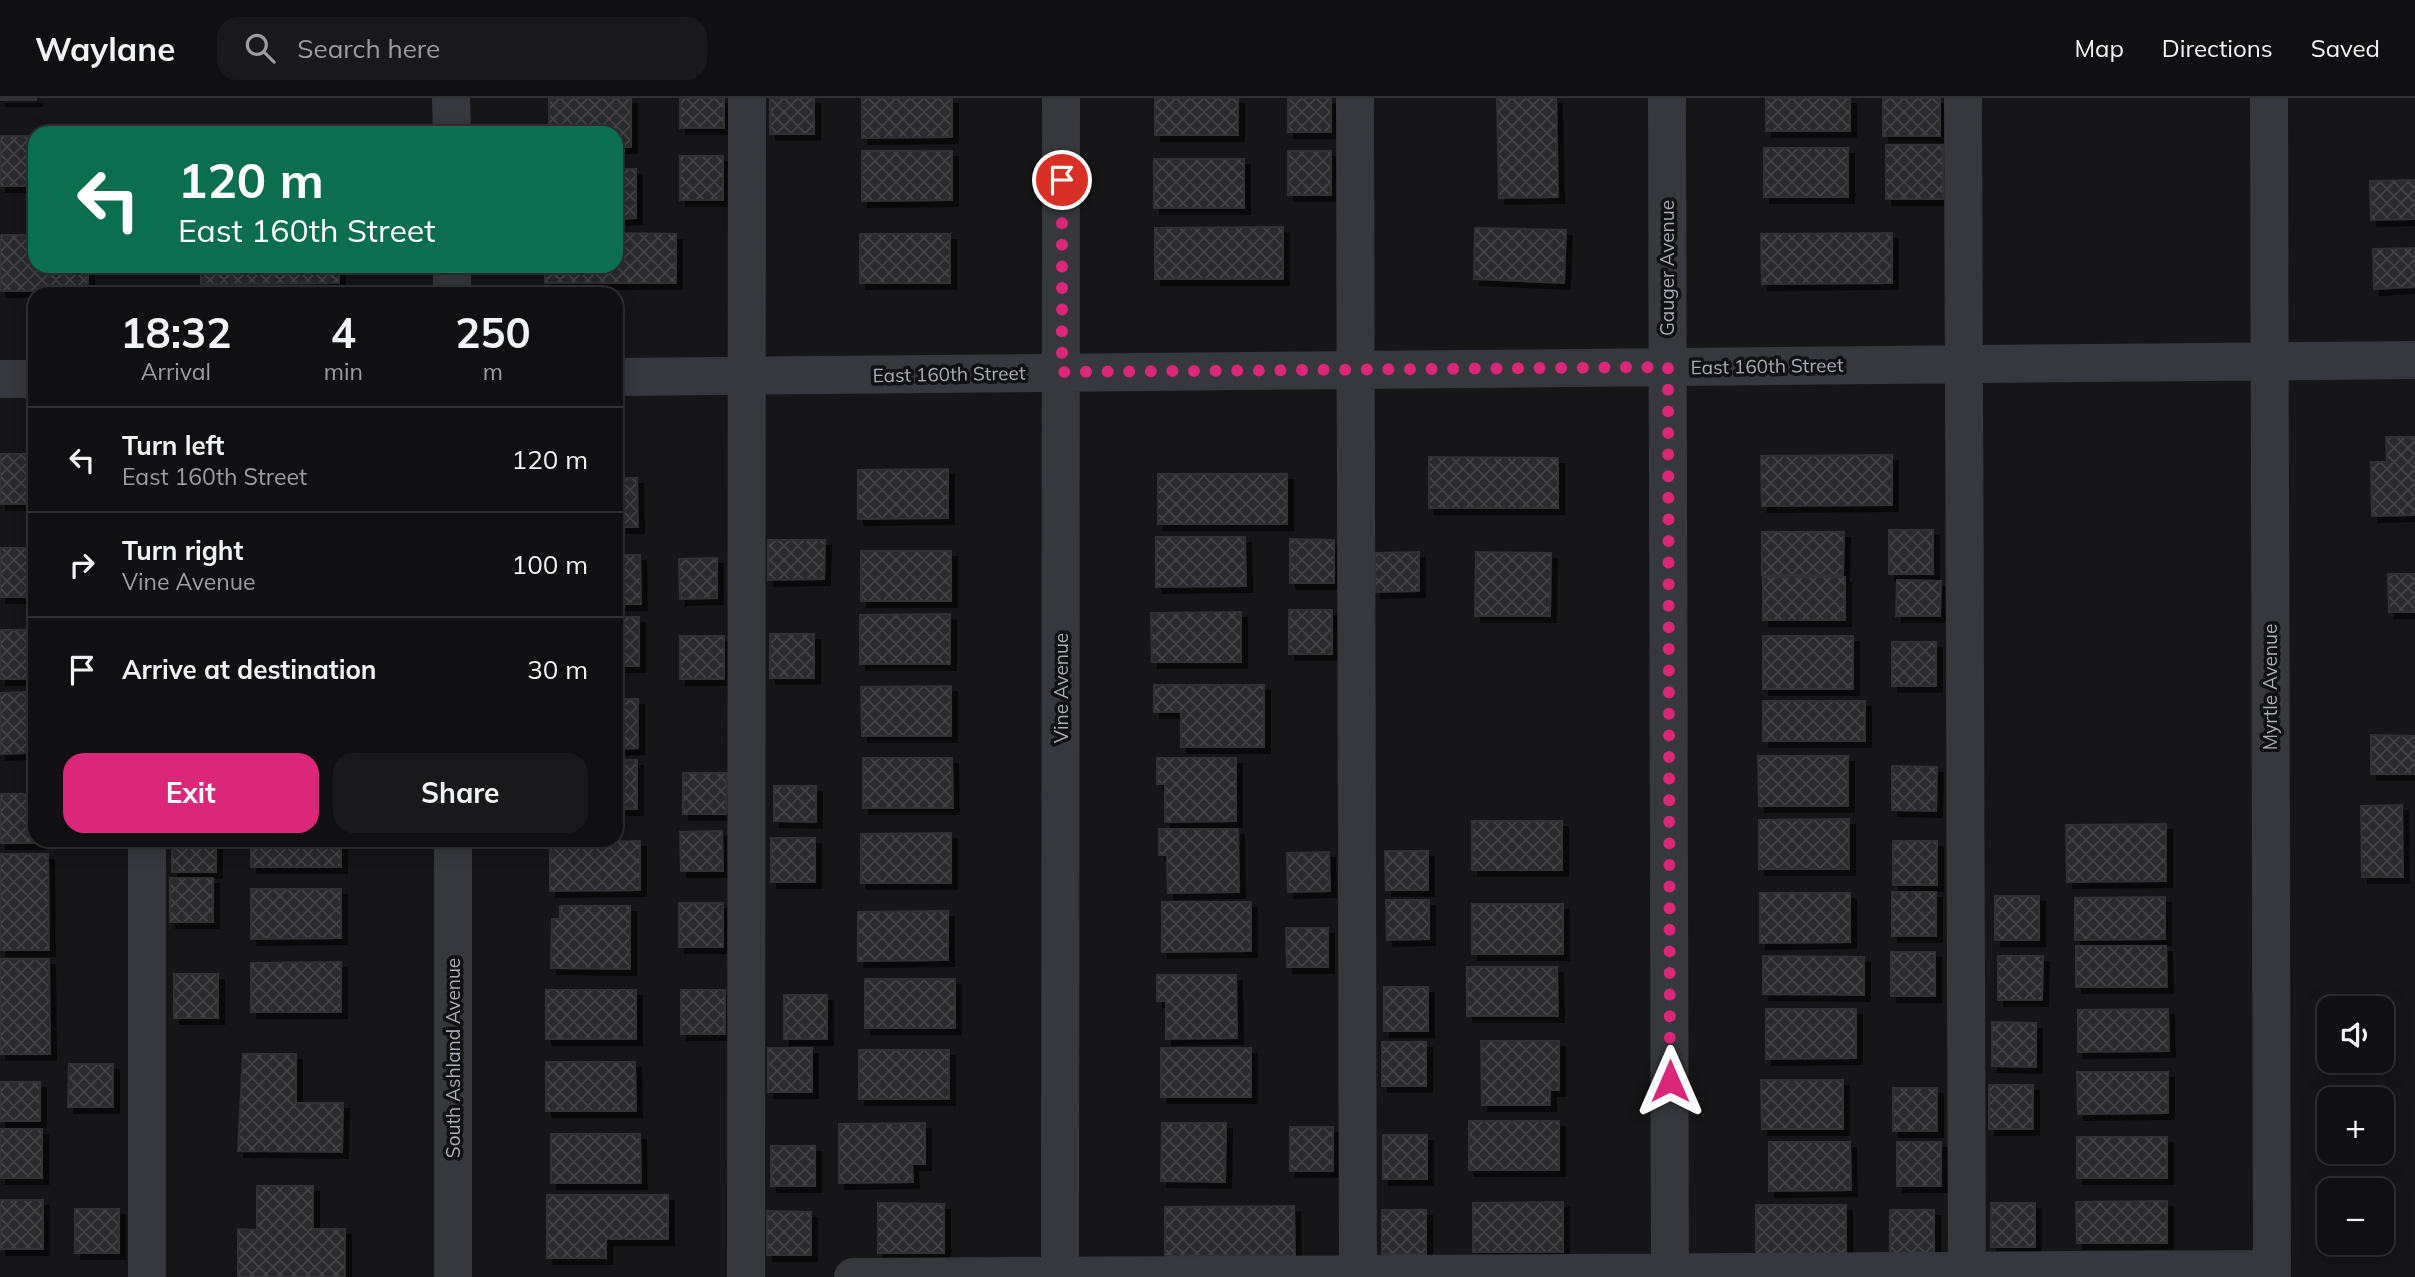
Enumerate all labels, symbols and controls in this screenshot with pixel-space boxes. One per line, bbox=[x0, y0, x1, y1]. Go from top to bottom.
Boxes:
search box bbox=[217, 17, 707, 80]
text: Waylane bbox=[35, 28, 175, 69]
icon: search bbox=[241, 29, 279, 67]
text: Search here bbox=[297, 32, 440, 65]
text: Map bbox=[2074, 33, 2124, 63]
text: Directions bbox=[2162, 33, 2273, 63]
text: Saved bbox=[2311, 33, 2380, 63]
text: 120 m bbox=[178, 149, 324, 210]
pin bbox=[1032, 150, 1092, 210]
icon: left bbox=[63, 154, 154, 245]
icon: arrive bbox=[1043, 161, 1081, 199]
street label: Gauger Avenue bbox=[1655, 200, 1679, 336]
text: East 160th Street bbox=[178, 210, 435, 250]
text: 18:32 bbox=[120, 306, 231, 359]
text: 4 bbox=[331, 306, 356, 359]
text: 250 bbox=[455, 306, 531, 359]
street label: East 160th Street bbox=[1690, 353, 1844, 379]
text: Arrival bbox=[141, 357, 211, 386]
text: min bbox=[324, 357, 363, 386]
text: m bbox=[483, 357, 503, 386]
street label: East 160th Street bbox=[872, 361, 1026, 387]
text: Turn left bbox=[122, 429, 224, 462]
icon: left bbox=[63, 441, 101, 479]
text: 120 m bbox=[512, 443, 588, 476]
text: East 160th Street bbox=[122, 462, 307, 491]
text: Turn right bbox=[122, 534, 243, 567]
icon: right bbox=[63, 546, 101, 584]
text: 100 m bbox=[512, 548, 588, 581]
text: Vine Avenue bbox=[122, 567, 256, 596]
street label: Myrtle Avenue bbox=[2258, 624, 2282, 750]
street label: Vine Avenue bbox=[1049, 633, 1073, 743]
icon: arrive bbox=[63, 651, 101, 689]
text: Arrive at destination bbox=[122, 653, 377, 686]
text: 30 m bbox=[527, 653, 588, 686]
button: Exit bbox=[63, 753, 319, 833]
button: Share bbox=[333, 753, 588, 833]
street label: South Ashland Avenue bbox=[441, 958, 465, 1158]
map controls bbox=[2317, 996, 2394, 1255]
button: sound bbox=[2317, 996, 2394, 1073]
position arrow bbox=[1633, 1044, 1707, 1118]
button: + bbox=[2317, 1087, 2394, 1164]
button: − bbox=[2317, 1178, 2394, 1255]

